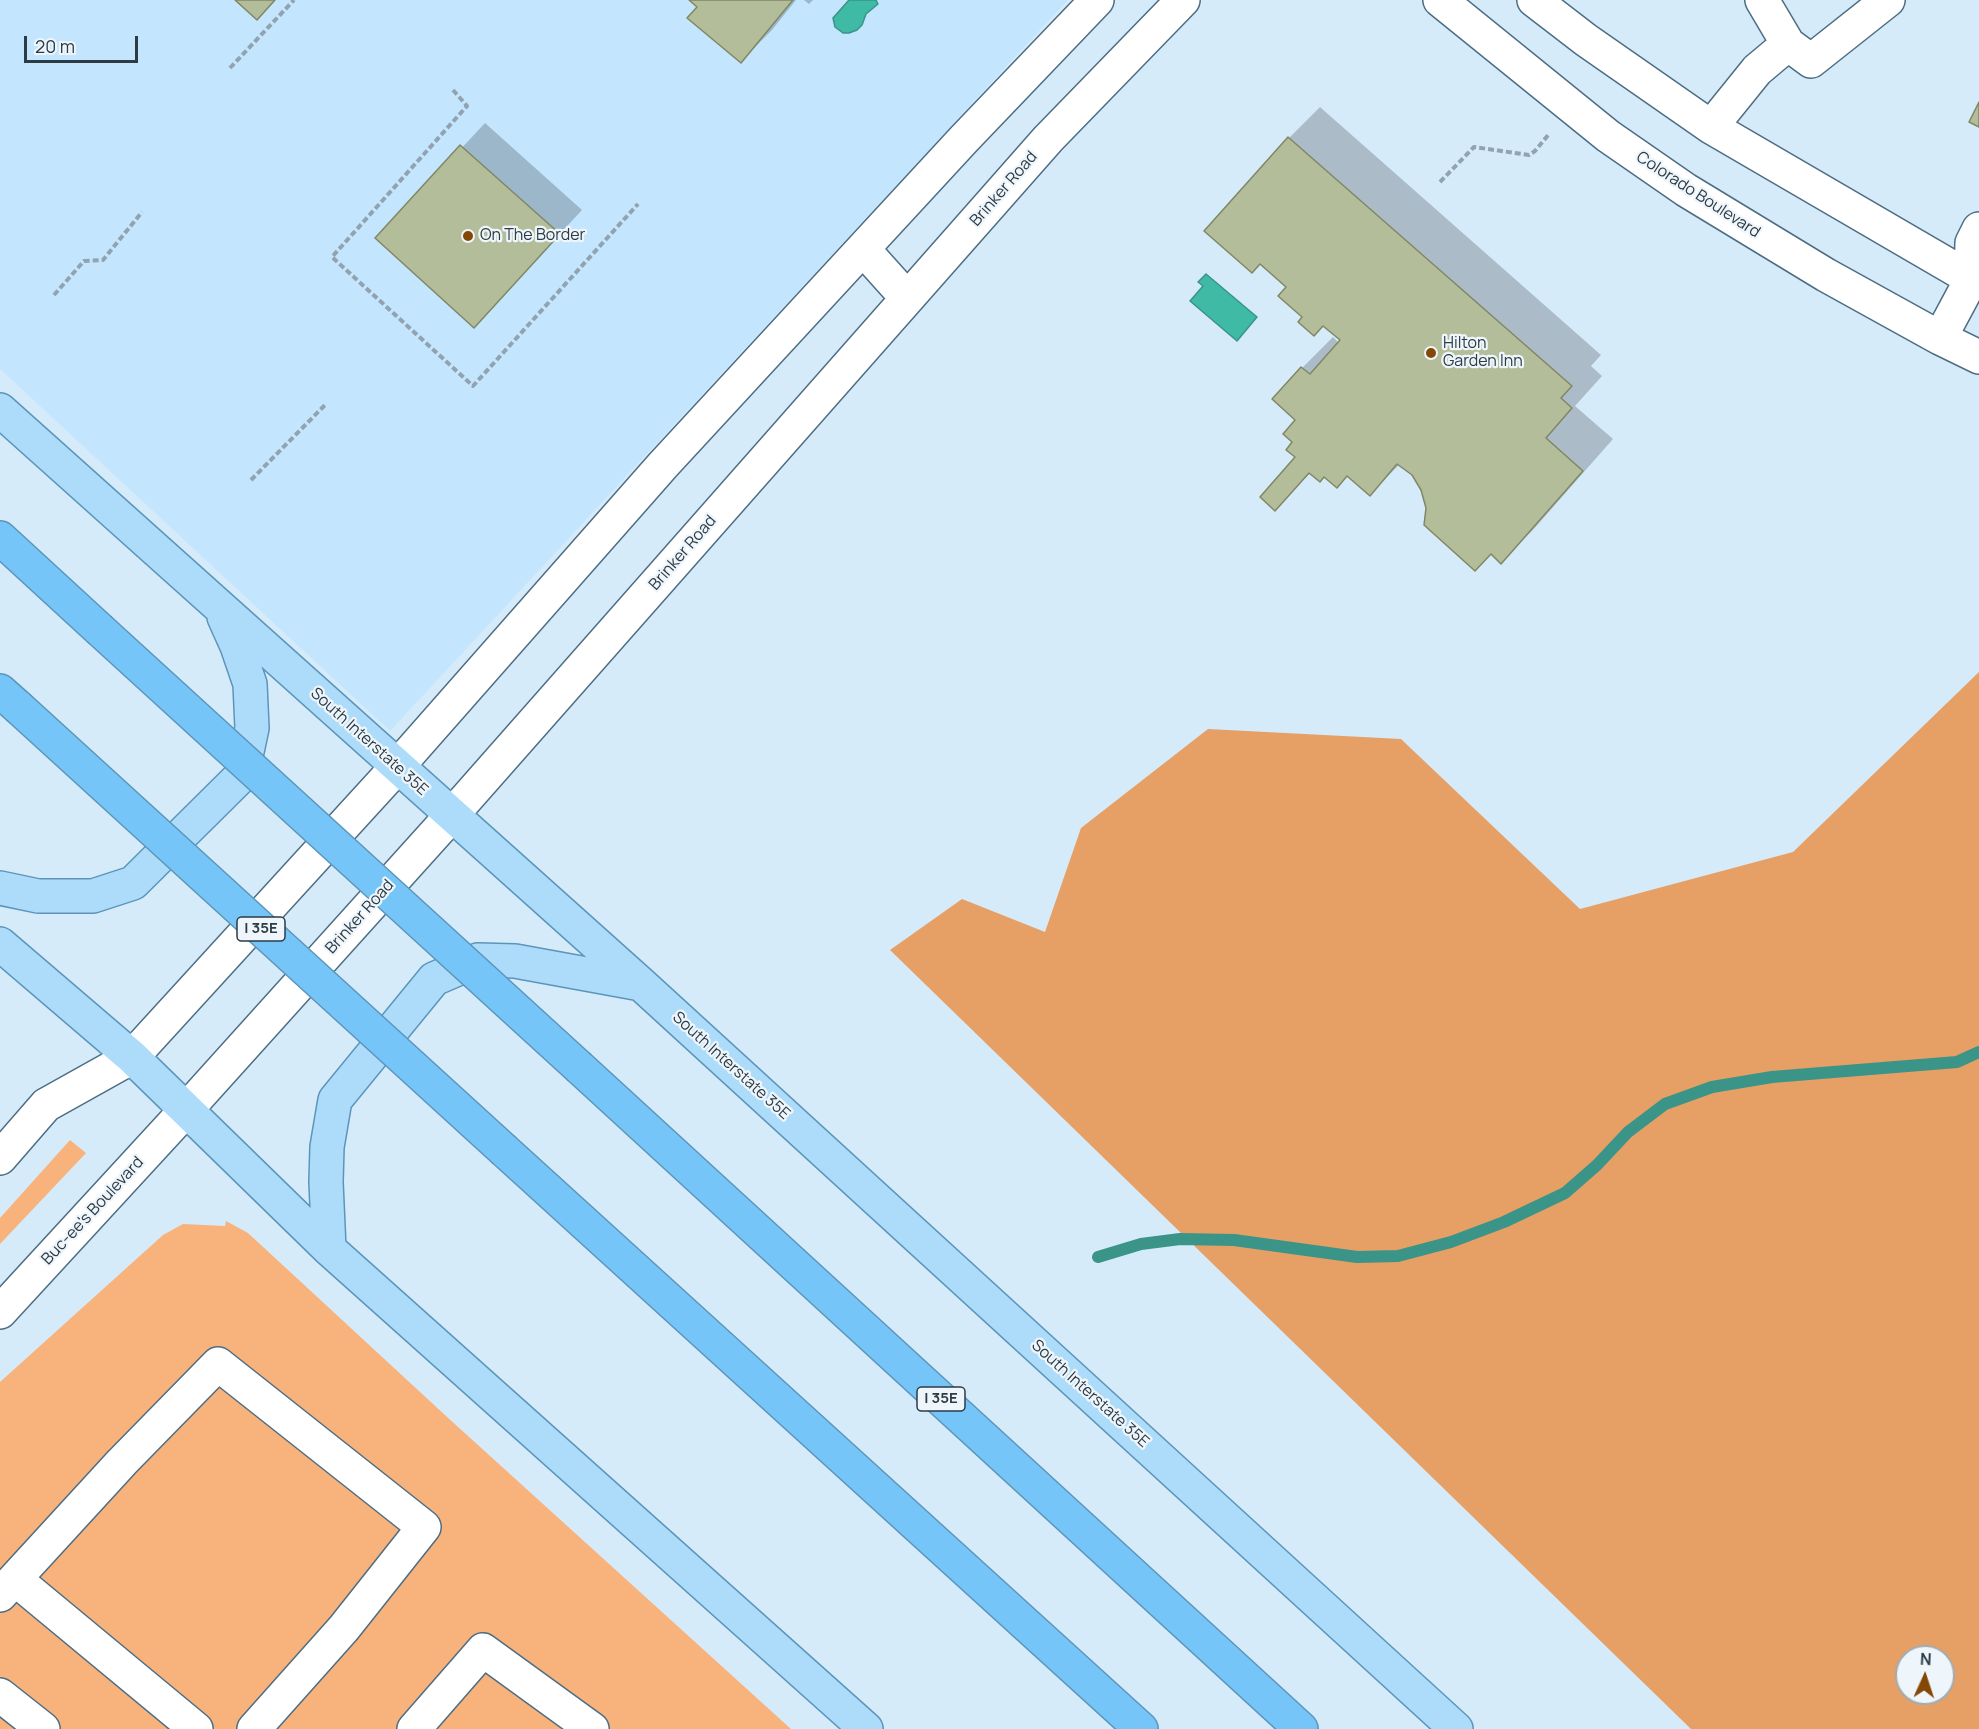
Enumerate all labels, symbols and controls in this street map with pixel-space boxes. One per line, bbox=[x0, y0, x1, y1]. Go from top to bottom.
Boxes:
scale bar bbox=[27, 24, 141, 62]
text: 20 m bbox=[35, 34, 75, 58]
street label: Brinker Road bbox=[966, 148, 1042, 230]
street label: Colorado Boulevard bbox=[1632, 148, 1764, 242]
place label: On The Border bbox=[480, 226, 585, 246]
marker: On The Border bbox=[461, 229, 475, 243]
place label: Hilton Garden Inn bbox=[1443, 334, 1523, 372]
marker: Hilton Garden Inn bbox=[1424, 346, 1438, 360]
street label: Brinker Road bbox=[645, 512, 721, 594]
street label: South Interstate 35E bbox=[306, 684, 432, 800]
street label: Brinker Road bbox=[322, 876, 398, 958]
road number: I 35E bbox=[237, 917, 285, 941]
street label: South Interstate 35E bbox=[668, 1008, 794, 1124]
street label: Buc-ee's Boulevard bbox=[38, 1153, 148, 1269]
street label: South Interstate 35E bbox=[1027, 1336, 1153, 1452]
road number: I 35E bbox=[917, 1387, 965, 1411]
north arrow bbox=[1895, 1645, 1955, 1705]
text: N bbox=[1920, 1648, 1932, 1670]

